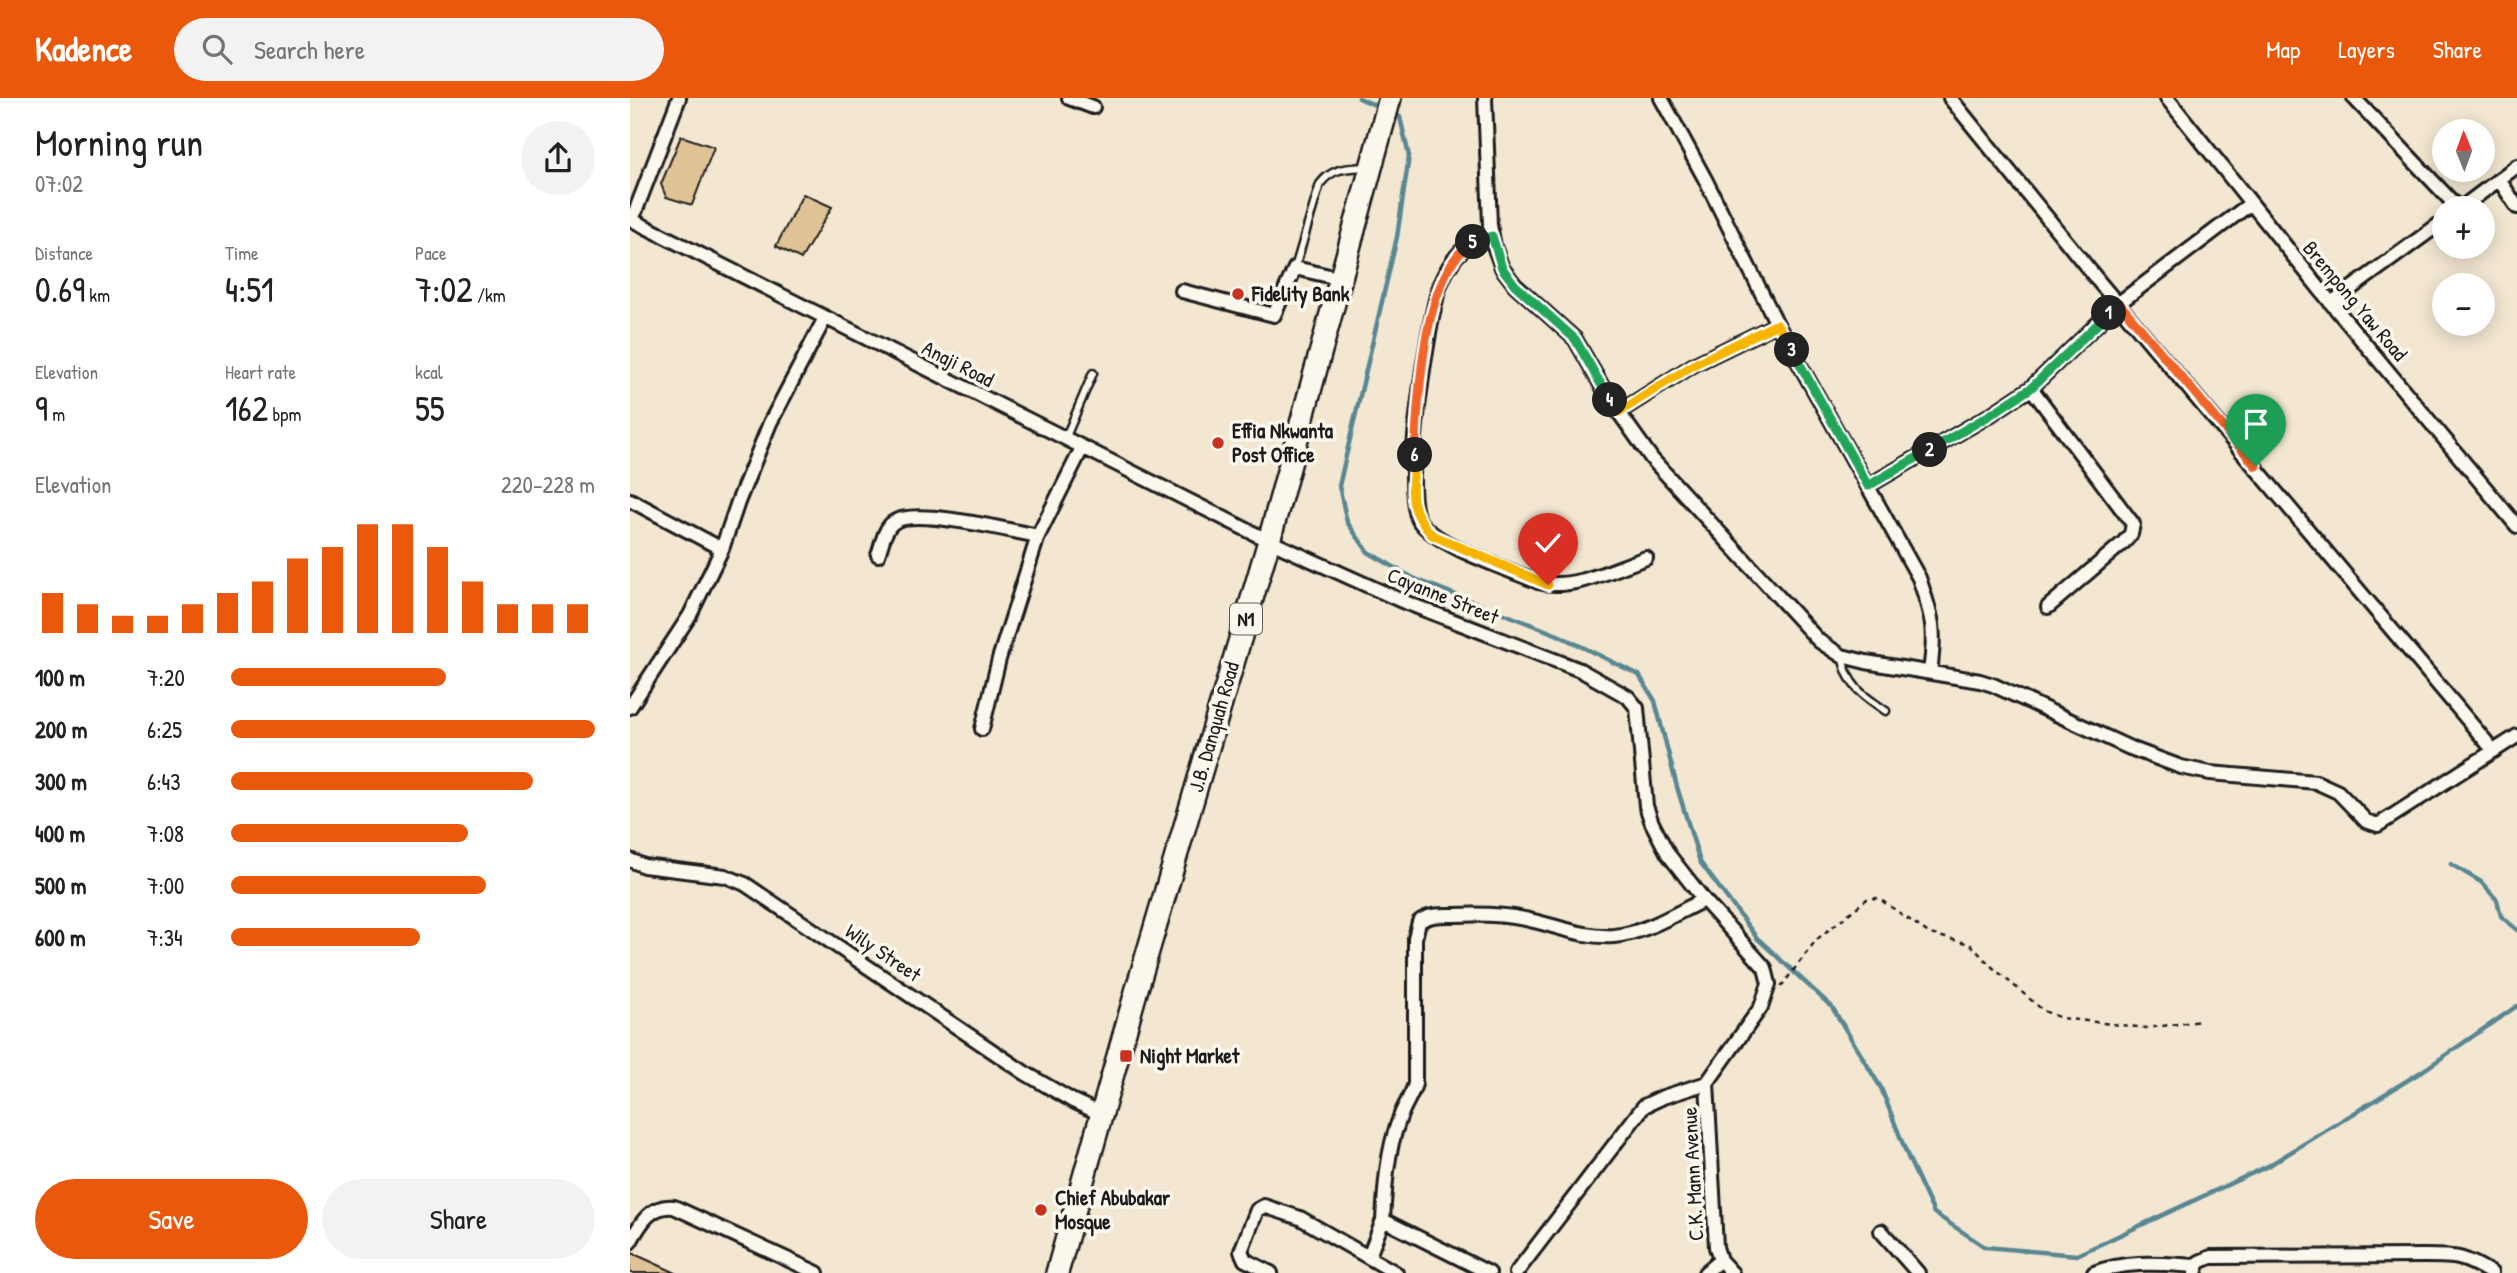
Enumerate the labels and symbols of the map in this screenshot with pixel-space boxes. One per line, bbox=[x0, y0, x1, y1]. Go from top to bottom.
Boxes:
north arrow bbox=[2432, 119, 2496, 182]
pin: 5 bbox=[1456, 225, 1490, 260]
street label: Brempong Yaw Road bbox=[2296, 234, 2414, 367]
place label: Fidelity Bank bbox=[1251, 279, 1350, 309]
marker: Fidelity Bank bbox=[1230, 286, 1246, 302]
pin: 1 bbox=[2092, 296, 2126, 330]
pin: 3 bbox=[1774, 332, 1810, 368]
street label: Anaji Road bbox=[917, 333, 999, 394]
pin: 4 bbox=[1592, 382, 1628, 418]
pin bbox=[2226, 394, 2286, 466]
place label: Effia Nkwanta Post Office bbox=[1232, 416, 1334, 469]
pin: 2 bbox=[1912, 432, 1948, 468]
marker: Effia Nkwanta Post Office bbox=[1210, 435, 1226, 451]
pin: 6 bbox=[1398, 438, 1432, 472]
pin bbox=[1518, 513, 1578, 585]
street label: Cayanne Street bbox=[1383, 560, 1504, 631]
road number: N1 bbox=[1230, 604, 1262, 634]
street label: J.B. Danquah Road bbox=[1181, 658, 1246, 795]
street label: Wily Street bbox=[840, 917, 928, 989]
place label: Night Market bbox=[1140, 1041, 1240, 1071]
marker: Night Market bbox=[1118, 1048, 1134, 1064]
street label: C.K. Mann Avenue bbox=[1675, 1106, 1710, 1242]
place label: Chief Abubakar Mosque bbox=[1055, 1183, 1171, 1237]
marker: Chief Abubakar Mosque bbox=[1033, 1202, 1049, 1218]

